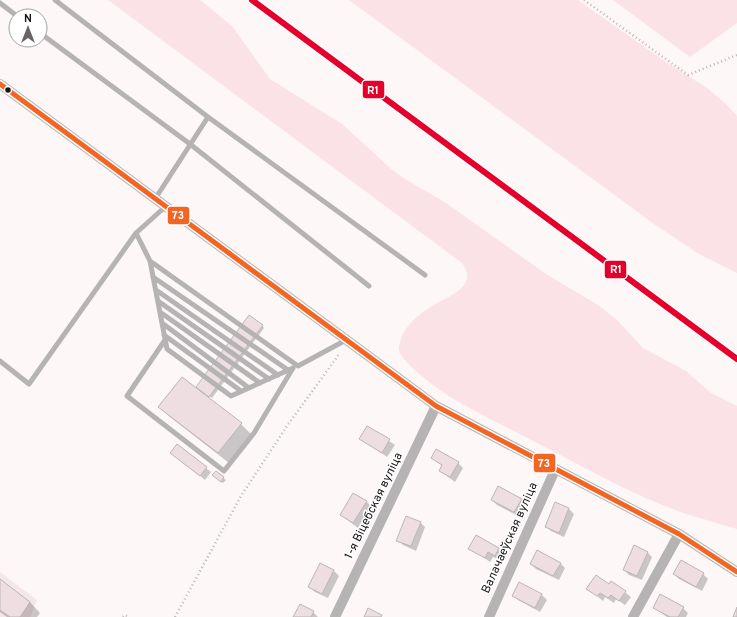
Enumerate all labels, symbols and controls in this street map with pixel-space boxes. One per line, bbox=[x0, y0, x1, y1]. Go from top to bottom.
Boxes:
north arrow bbox=[8, 8, 48, 48]
text: N bbox=[24, 12, 32, 26]
line badge: R1 bbox=[362, 80, 385, 99]
text: R1 bbox=[367, 84, 379, 98]
unlabelled marker bbox=[3, 85, 13, 95]
line badge: 73 bbox=[167, 206, 190, 225]
text: 73 bbox=[172, 209, 184, 223]
line badge: R1 bbox=[604, 260, 627, 279]
text: R1 bbox=[610, 263, 622, 277]
street label: 1-я Віцебская вуліца bbox=[341, 450, 407, 562]
line badge: 73 bbox=[533, 453, 556, 473]
text: 73 bbox=[538, 457, 550, 471]
street label: Валачаеўская вуліца bbox=[478, 480, 542, 596]

